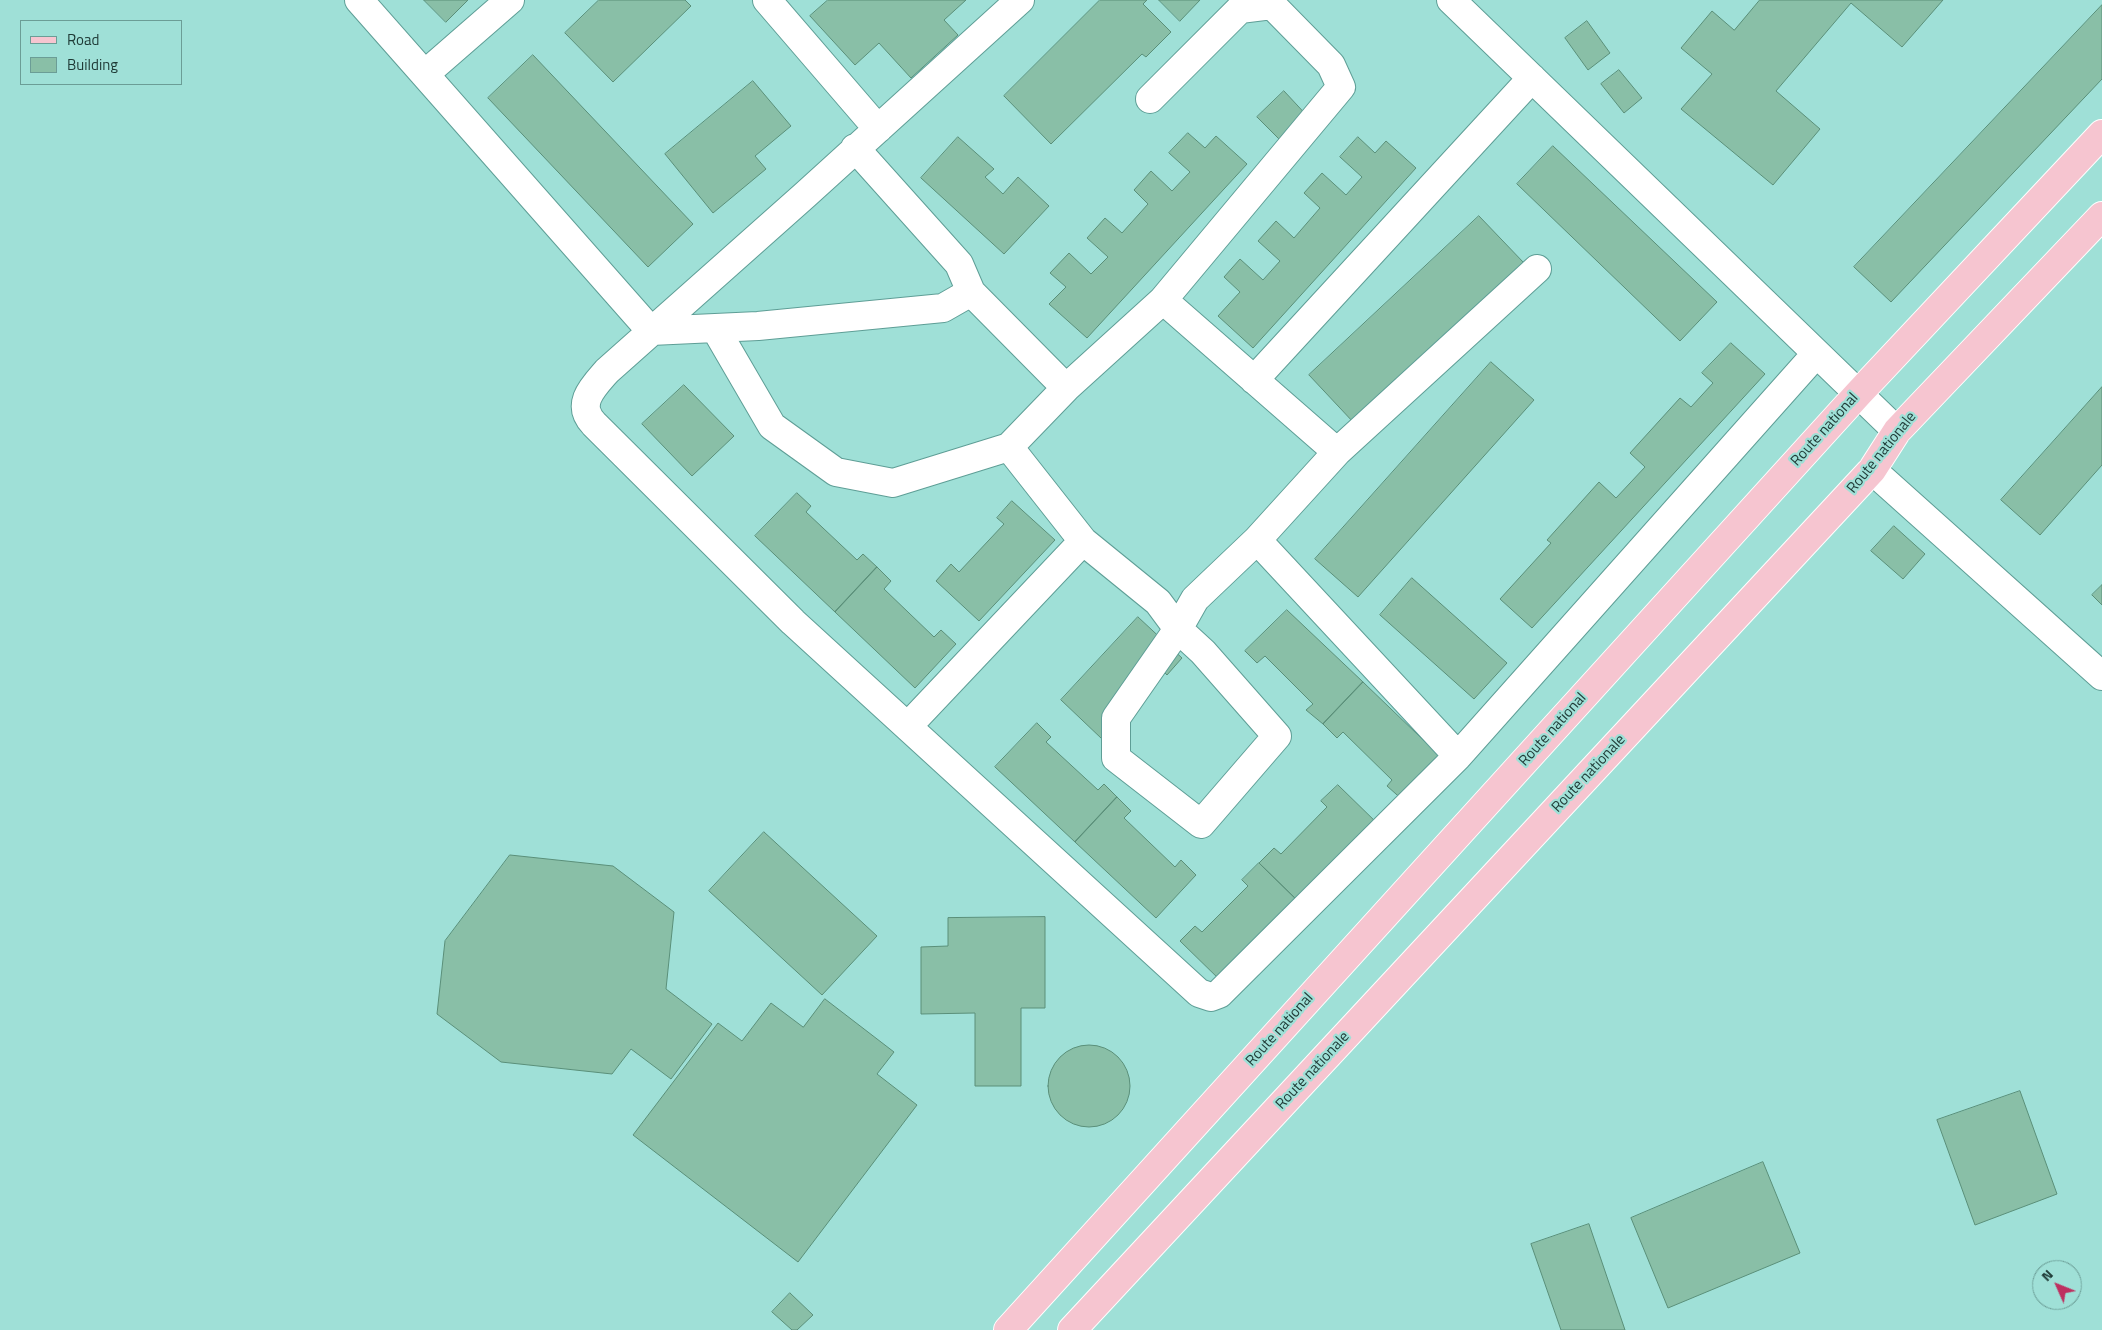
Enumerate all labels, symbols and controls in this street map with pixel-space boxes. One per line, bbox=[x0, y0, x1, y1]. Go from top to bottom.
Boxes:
legend bbox=[20, 20, 182, 85]
text: Road bbox=[67, 28, 99, 51]
text: Building bbox=[67, 53, 118, 76]
street label: Route national bbox=[1787, 390, 1863, 470]
street label: Route nationale bbox=[1844, 409, 1920, 497]
street label: Route national bbox=[1515, 690, 1591, 770]
street label: Route nationale bbox=[1548, 731, 1630, 817]
street label: Route national bbox=[1242, 990, 1318, 1070]
street label: Route nationale bbox=[1272, 1028, 1354, 1114]
north arrow bbox=[2032, 1260, 2082, 1310]
text: N bbox=[2036, 1264, 2057, 1286]

